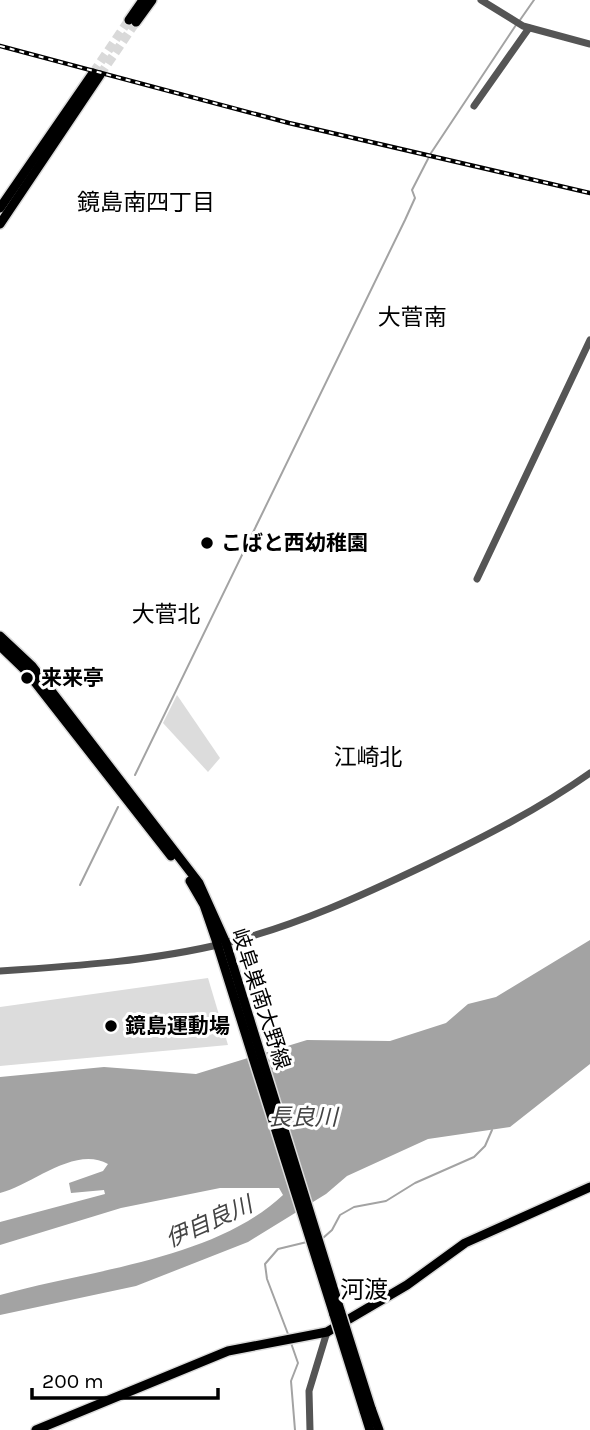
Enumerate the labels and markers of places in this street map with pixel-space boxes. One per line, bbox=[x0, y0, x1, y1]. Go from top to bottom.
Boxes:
place label: こばと西幼稚園 bbox=[221, 531, 368, 555]
marker: こばと西幼稚園 bbox=[199, 535, 215, 551]
place label: 来来亭 bbox=[41, 666, 104, 690]
marker: 来来亭 bbox=[19, 670, 35, 686]
place label: 鏡島運動場 bbox=[125, 1014, 230, 1038]
marker: 鏡島運動場 bbox=[103, 1018, 119, 1034]

